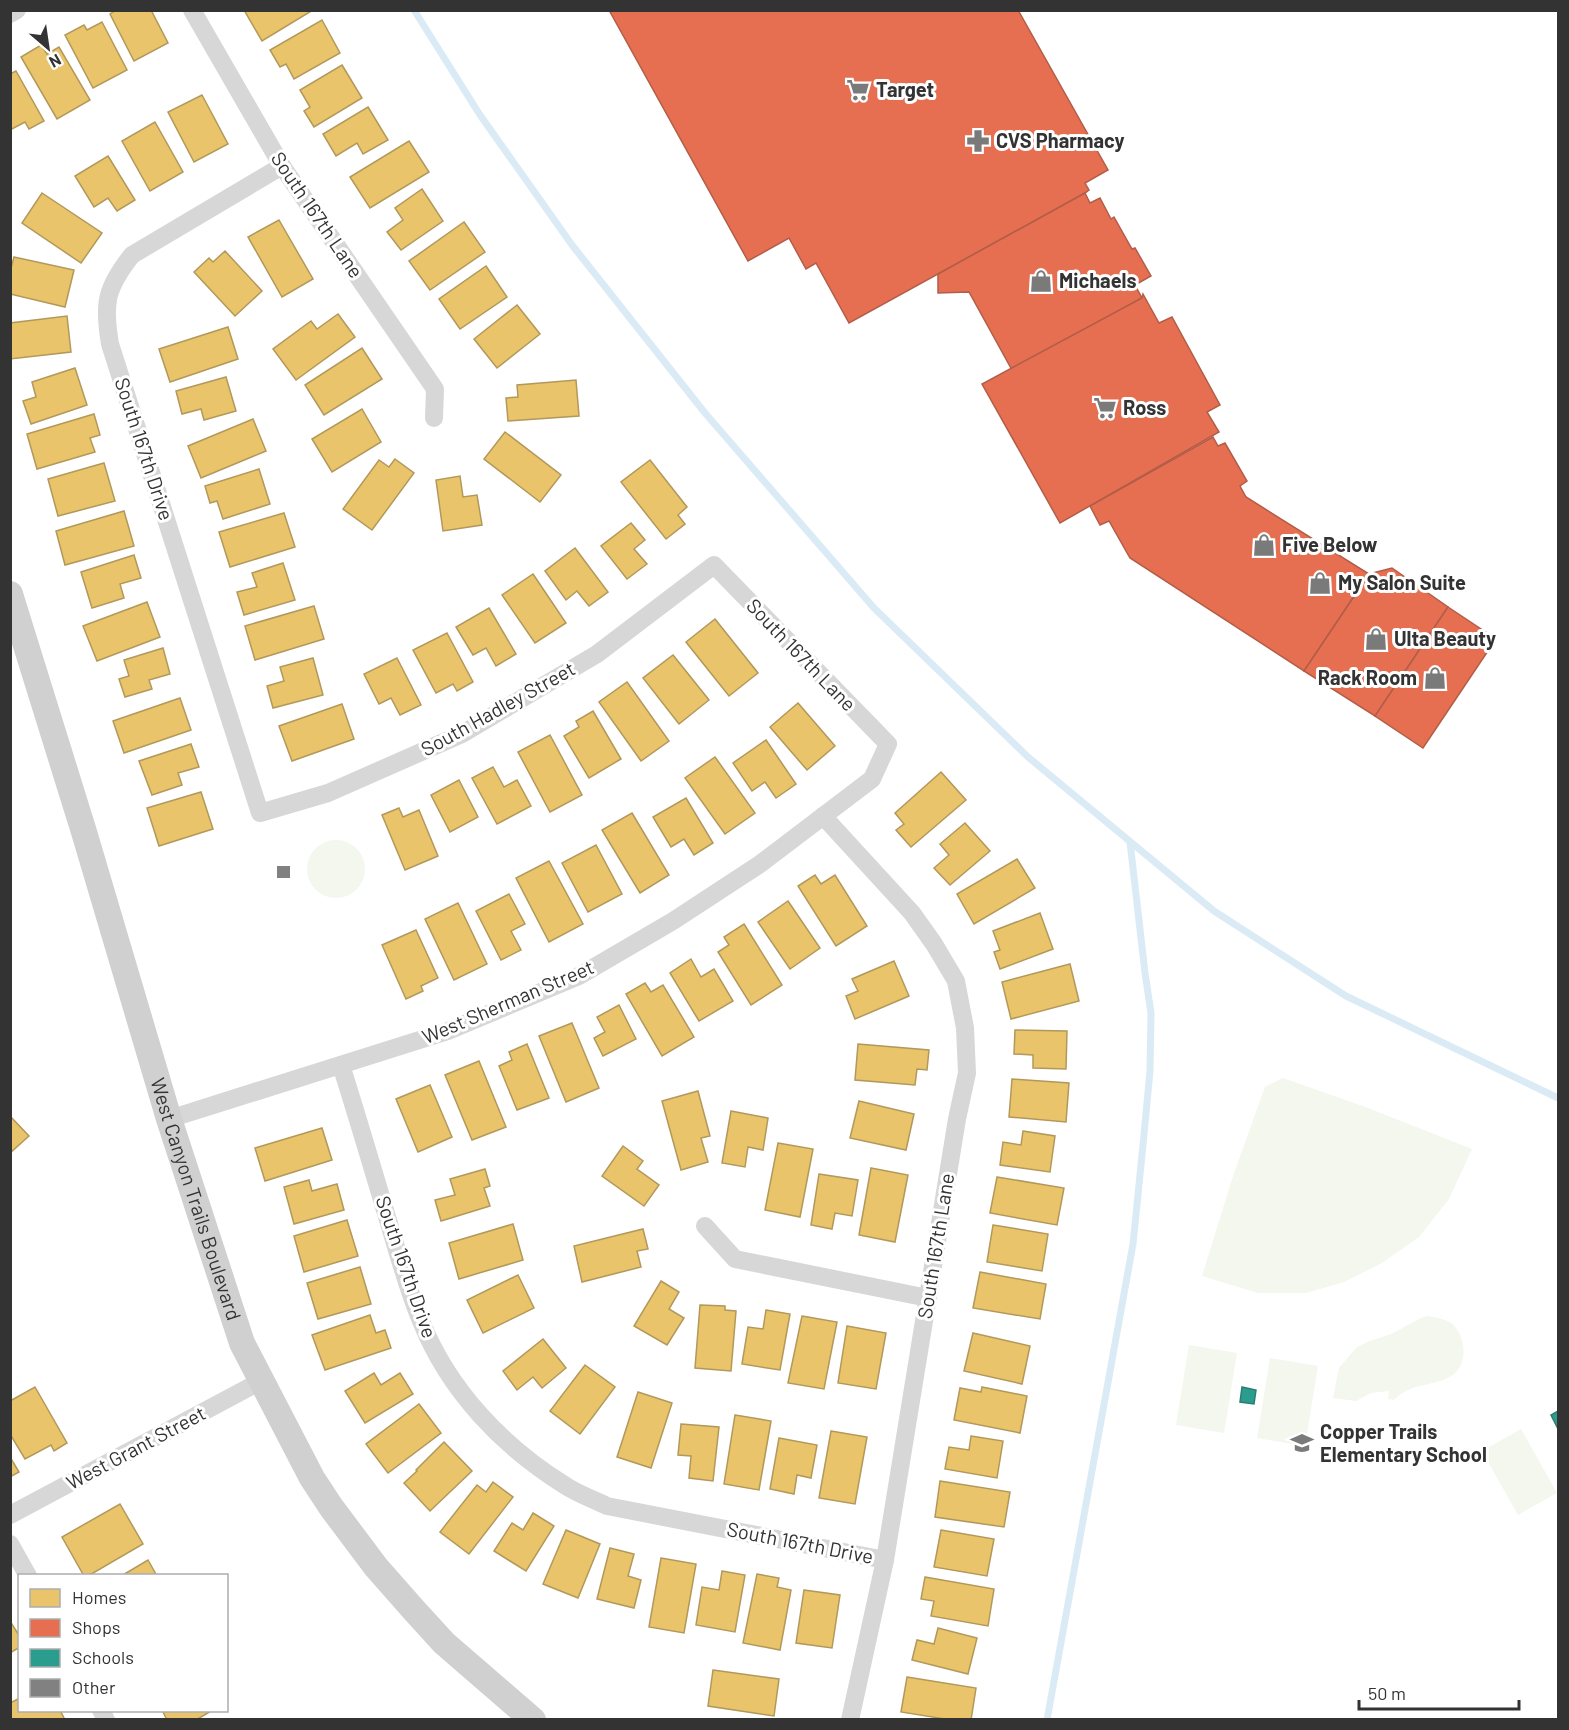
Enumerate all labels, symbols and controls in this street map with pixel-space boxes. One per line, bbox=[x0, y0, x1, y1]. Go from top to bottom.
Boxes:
north arrow bbox=[18, 18, 78, 78]
text: N bbox=[46, 51, 65, 72]
supermarket icon: Target bbox=[845, 77, 871, 103]
place label: Target bbox=[876, 77, 934, 101]
pharmacy icon: CVS Pharmacy bbox=[965, 128, 991, 154]
place label: CVS Pharmacy bbox=[996, 128, 1125, 152]
street label: South 167th Lane bbox=[267, 147, 369, 282]
shop icon: Michaels bbox=[1028, 268, 1054, 294]
place label: Michaels bbox=[1059, 268, 1136, 292]
street label: South 167th Drive bbox=[111, 374, 179, 523]
supermarket icon: Ross bbox=[1092, 395, 1118, 421]
place label: Ross bbox=[1123, 395, 1166, 419]
shop icon: Five Below bbox=[1251, 532, 1277, 558]
place label: Five Below bbox=[1282, 532, 1378, 556]
shop icon: My Salon Suite bbox=[1307, 570, 1333, 596]
place label: My Salon Suite bbox=[1338, 570, 1466, 594]
street label: South 167th Lane bbox=[742, 593, 861, 716]
shop icon: Ulta Beauty bbox=[1363, 626, 1389, 652]
place label: Ulta Beauty bbox=[1394, 626, 1496, 650]
street label: South Hadley Street bbox=[416, 656, 579, 760]
place label: Rack Room bbox=[1318, 665, 1417, 689]
shop icon: Rack Room bbox=[1422, 665, 1448, 691]
street label: West Sherman Street bbox=[418, 954, 597, 1048]
street label: West Canyon Trails Boulevard bbox=[146, 1075, 247, 1323]
street label: South 167th Lane bbox=[912, 1171, 958, 1320]
street label: South 167th Drive bbox=[371, 1192, 443, 1341]
street label: West Grant Street bbox=[62, 1400, 209, 1494]
place label: Copper Trails Elementary School bbox=[1320, 1419, 1487, 1466]
school or university icon: Copper Trails Elementary School bbox=[1289, 1430, 1315, 1456]
street label: South 167th Drive bbox=[725, 1516, 875, 1568]
legend bbox=[18, 1574, 228, 1712]
text: Homes bbox=[72, 1586, 126, 1608]
text: Shops bbox=[72, 1616, 121, 1638]
text: Schools bbox=[72, 1646, 134, 1668]
scale bar bbox=[1359, 1673, 1520, 1711]
text: Other bbox=[72, 1676, 116, 1698]
text: 50 m bbox=[1368, 1682, 1406, 1704]

